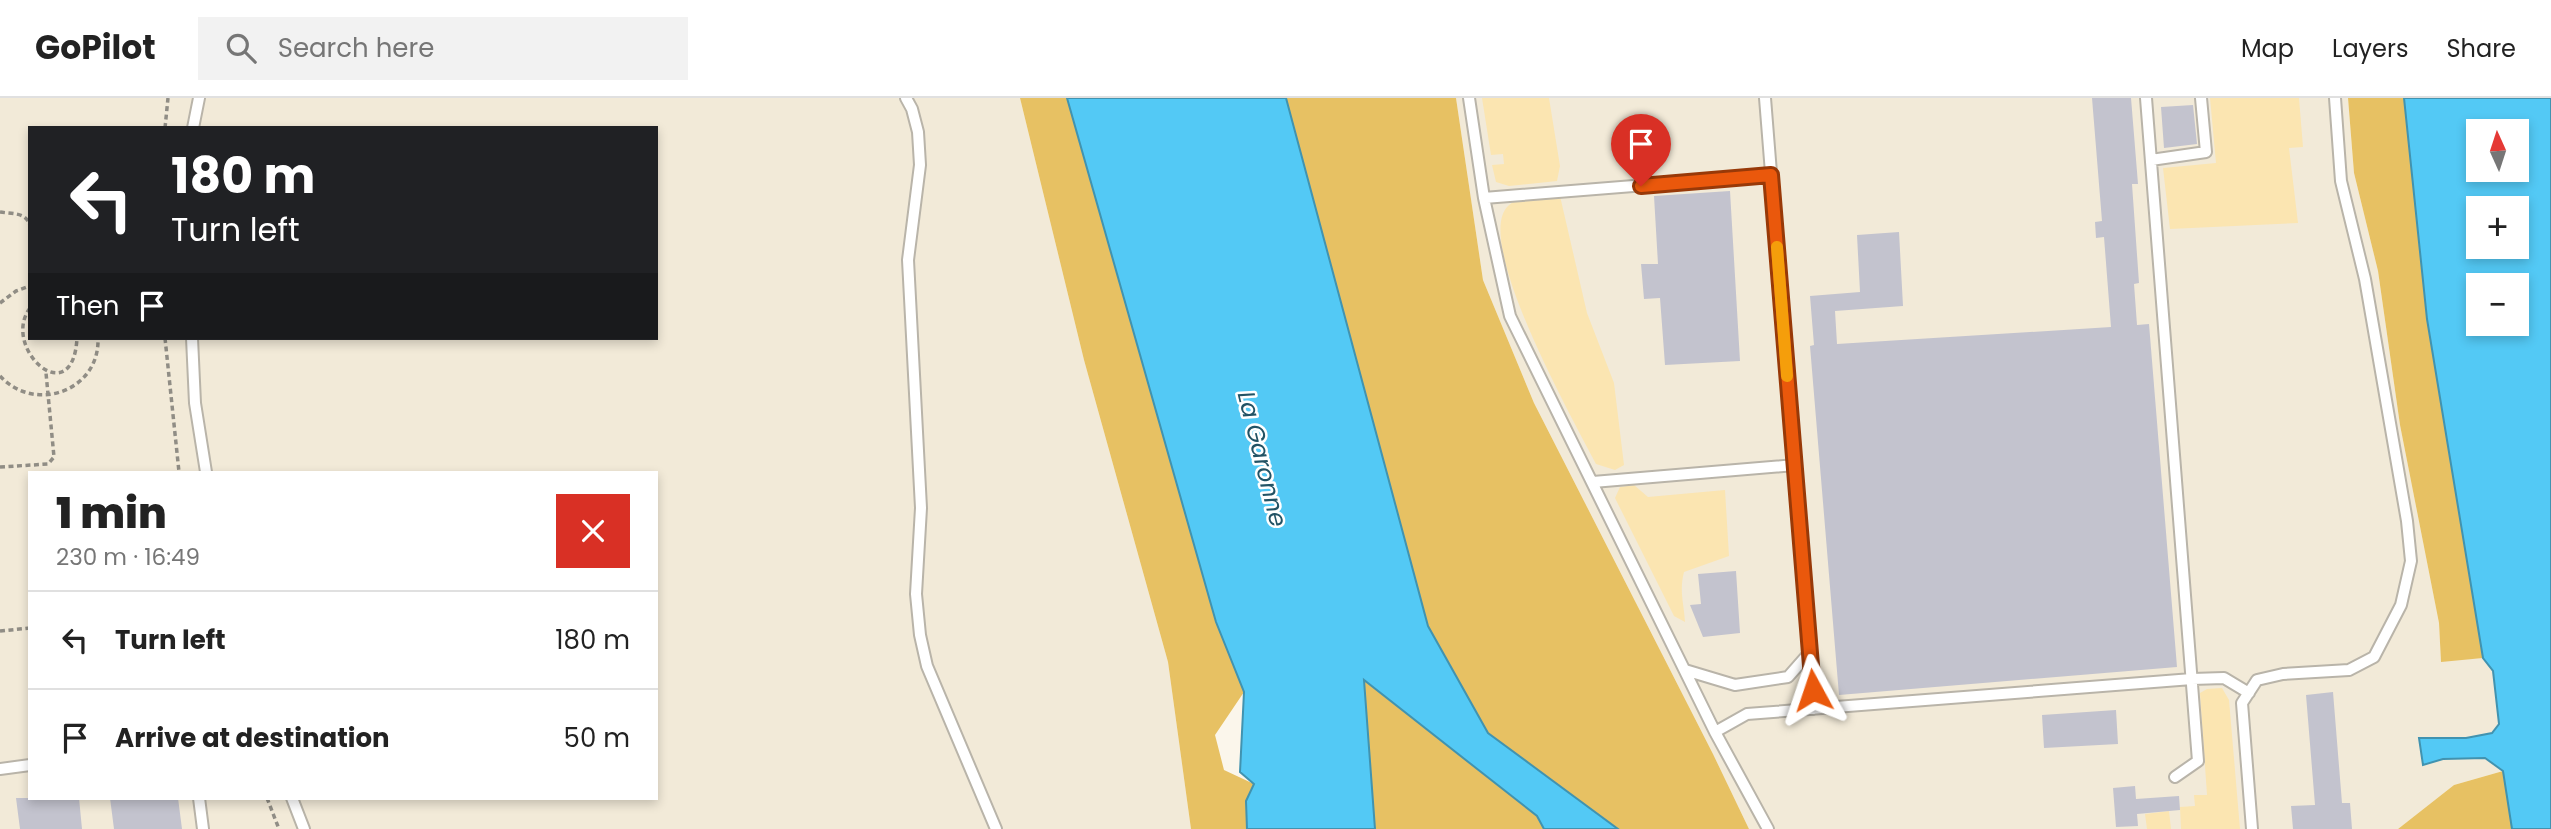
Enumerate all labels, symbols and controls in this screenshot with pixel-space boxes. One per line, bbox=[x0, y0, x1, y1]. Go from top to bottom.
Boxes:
search box bbox=[198, 17, 688, 80]
text: GoPilot bbox=[35, 24, 156, 71]
icon: search bbox=[222, 29, 260, 67]
text: Search here bbox=[278, 30, 434, 66]
text: Map bbox=[2241, 32, 2294, 65]
text: Layers bbox=[2332, 32, 2408, 65]
text: Share bbox=[2446, 32, 2516, 65]
pin bbox=[1611, 114, 1671, 186]
north arrow bbox=[2466, 119, 2529, 182]
map controls bbox=[2466, 119, 2529, 336]
icon: arrive bbox=[1622, 125, 1660, 163]
text: 180 m bbox=[171, 142, 315, 210]
icon: left bbox=[56, 154, 147, 245]
button: + bbox=[2466, 196, 2529, 259]
text: Turn left bbox=[171, 207, 300, 252]
button: − bbox=[2466, 273, 2529, 336]
icon: arrive bbox=[133, 287, 171, 325]
text: Then bbox=[56, 288, 119, 324]
water label: La Garonne bbox=[1230, 388, 1295, 530]
text: 1 min bbox=[56, 484, 167, 543]
button: close bbox=[556, 494, 630, 568]
text: 230 m · 16:49 bbox=[56, 541, 200, 573]
icon: left bbox=[56, 621, 94, 659]
text: Turn left bbox=[115, 622, 226, 658]
text: 180 m bbox=[555, 622, 630, 658]
position arrow bbox=[1776, 653, 1850, 727]
icon: arrive bbox=[56, 719, 94, 757]
text: Arrive at destination bbox=[115, 720, 390, 756]
text: 50 m bbox=[564, 720, 630, 756]

